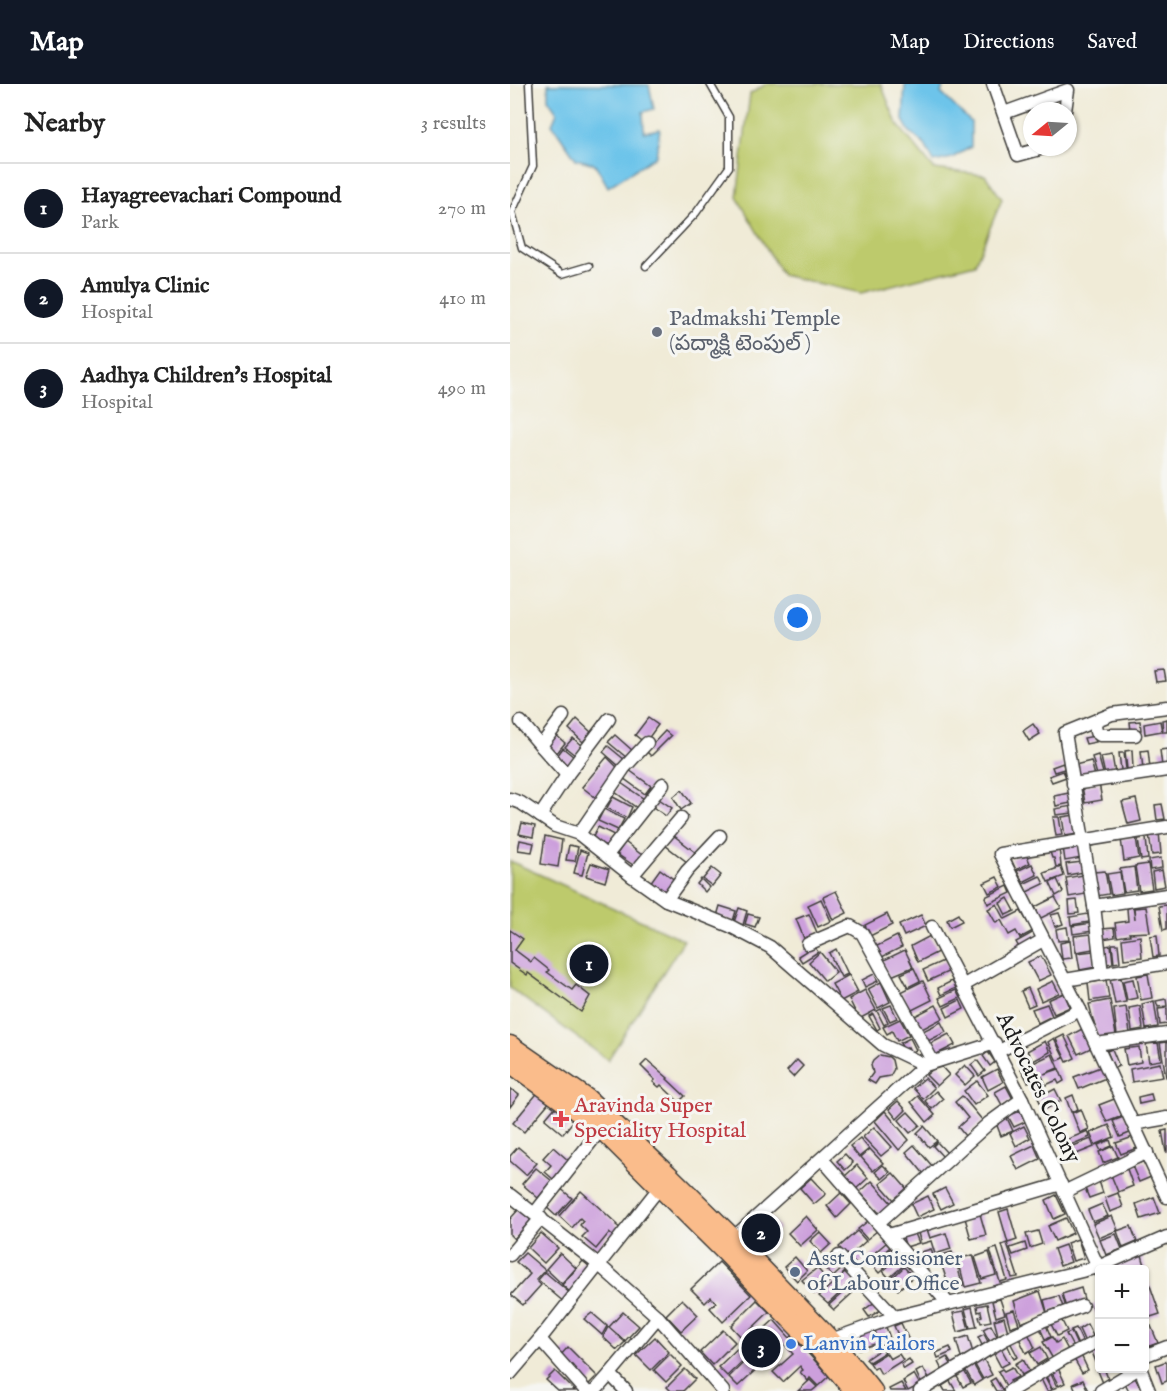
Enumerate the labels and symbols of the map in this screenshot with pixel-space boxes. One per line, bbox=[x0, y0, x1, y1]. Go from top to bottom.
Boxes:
north arrow bbox=[1023, 102, 1077, 156]
place label: Padmakshi Temple (పద్మాక్షి టెంపుల్ ) bbox=[669, 305, 840, 359]
marker: Padmakshi Temple (పద్మాక్షి టెంపుల్ ) bbox=[650, 325, 664, 339]
your location bbox=[783, 603, 812, 632]
pin: 1 bbox=[570, 942, 608, 986]
street label: Advocates Colony bbox=[989, 1007, 1087, 1168]
place label: Aravinda Super Speciality Hospital bbox=[573, 1092, 746, 1145]
marker: Aravinda Super Speciality Hospital bbox=[552, 1110, 570, 1128]
pin: 2 bbox=[742, 1210, 780, 1256]
place label: Asst.Comissioner of Labour Office bbox=[806, 1245, 963, 1298]
marker: Asst.Comissioner of Labour Office bbox=[788, 1265, 802, 1279]
pin: 3 bbox=[742, 1326, 780, 1370]
place label: Lanvin Tailors bbox=[803, 1330, 935, 1358]
marker: Lanvin Tailors bbox=[784, 1337, 798, 1351]

